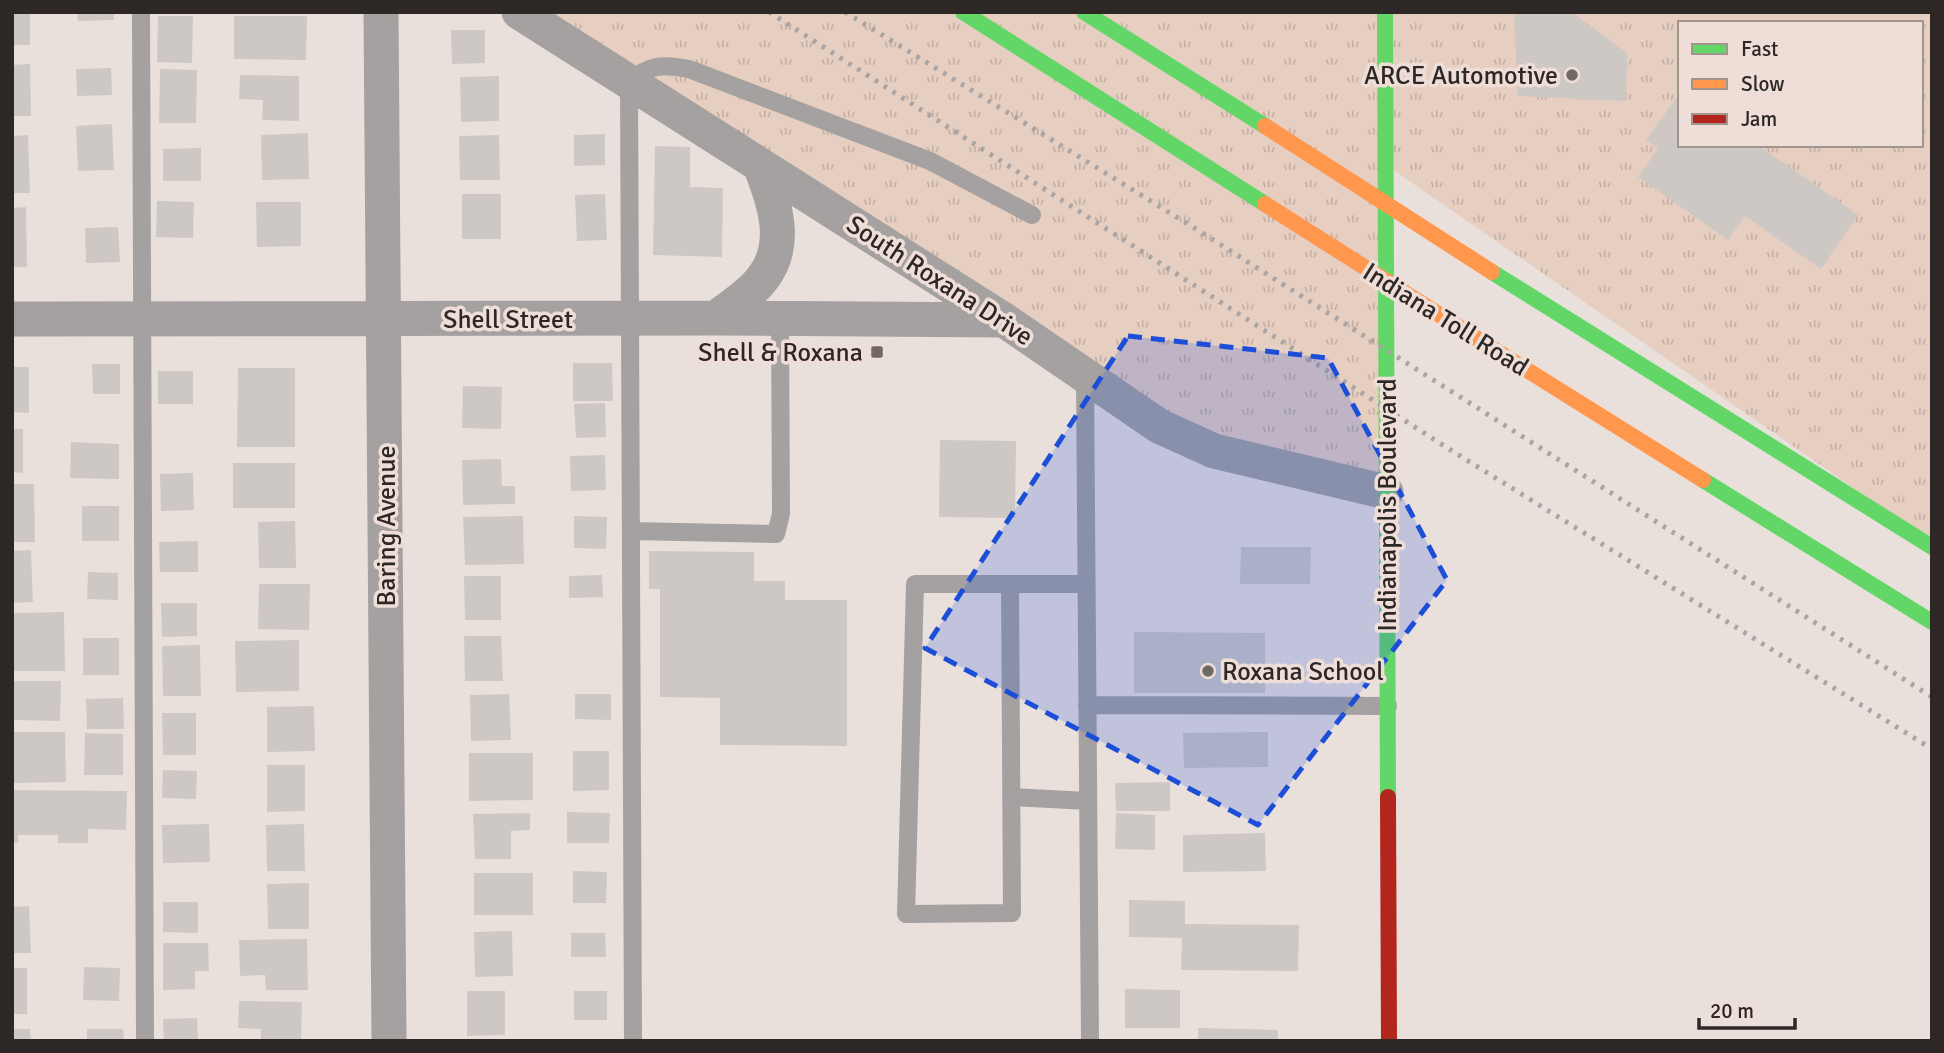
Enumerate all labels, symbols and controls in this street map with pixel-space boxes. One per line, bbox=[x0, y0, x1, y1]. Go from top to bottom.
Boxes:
legend bbox=[1678, 21, 1923, 147]
text: Fast bbox=[1741, 36, 1778, 62]
place label: ARCE Automotive bbox=[1364, 60, 1558, 92]
marker: ARCE Automotive bbox=[1564, 67, 1580, 83]
text: Slow bbox=[1741, 71, 1785, 97]
text: Jam bbox=[1741, 106, 1777, 132]
street label: South Roxana Drive bbox=[840, 209, 1039, 353]
street label: Indiana Toll Road bbox=[1357, 256, 1534, 384]
street label: Shell Street bbox=[443, 304, 573, 336]
place label: Shell & Roxana bbox=[698, 337, 863, 369]
marker: Shell & Roxana bbox=[869, 344, 885, 360]
street label: Indianapolis Boulevard bbox=[1372, 378, 1404, 632]
street label: Baring Avenue bbox=[371, 446, 403, 606]
place label: Roxana School bbox=[1222, 656, 1384, 688]
marker: Roxana School bbox=[1200, 663, 1216, 679]
scale bar bbox=[1699, 986, 1795, 1030]
text: 20 m bbox=[1710, 998, 1754, 1024]

